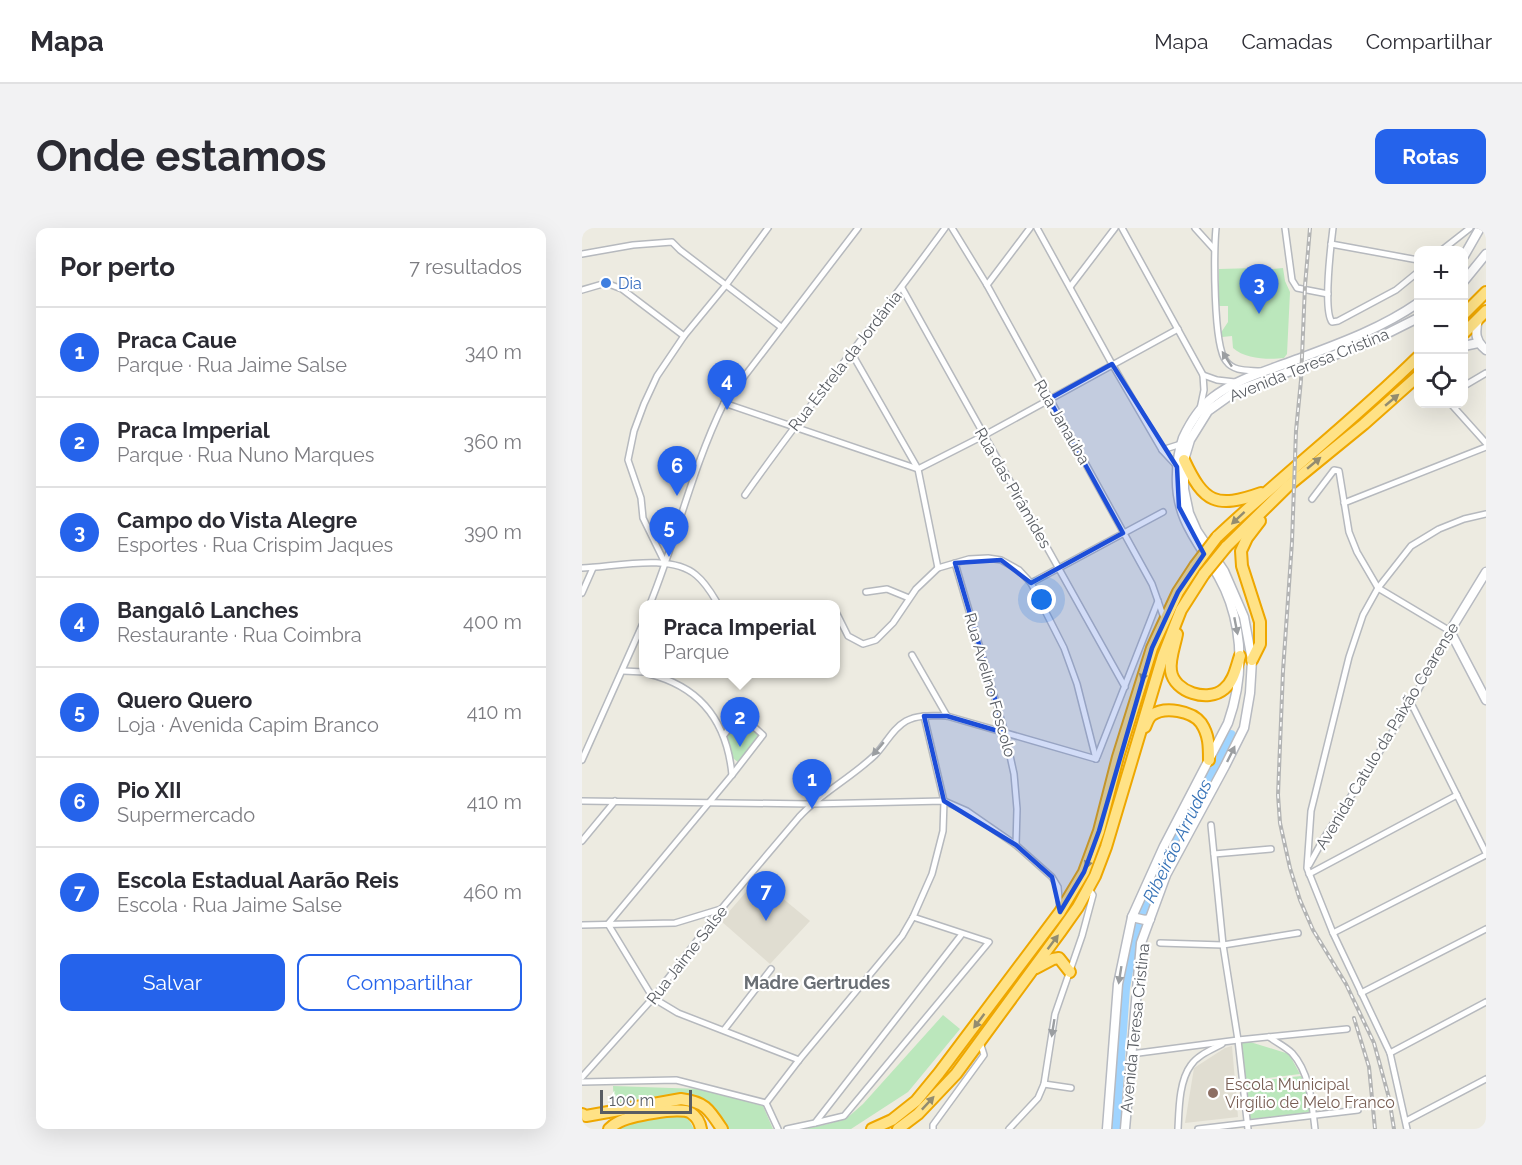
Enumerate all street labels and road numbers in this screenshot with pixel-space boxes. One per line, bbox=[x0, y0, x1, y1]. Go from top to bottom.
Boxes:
street label: Rua Estrela da Jordânia bbox=[784, 287, 906, 435]
street label: Avenida Teresa Cristina bbox=[1226, 324, 1392, 406]
street label: Rua Janaúba bbox=[1030, 376, 1094, 468]
street label: Rua das Pirâmides bbox=[971, 424, 1055, 552]
street label: Rua Avelino Foscolo bbox=[960, 611, 1020, 759]
street label: Avenida Catulo da Paixão Cearense bbox=[1312, 619, 1462, 853]
street label: Rua Jaime Salse bbox=[643, 902, 731, 1008]
street label: Avenida Teresa Cristina bbox=[1117, 942, 1153, 1114]

